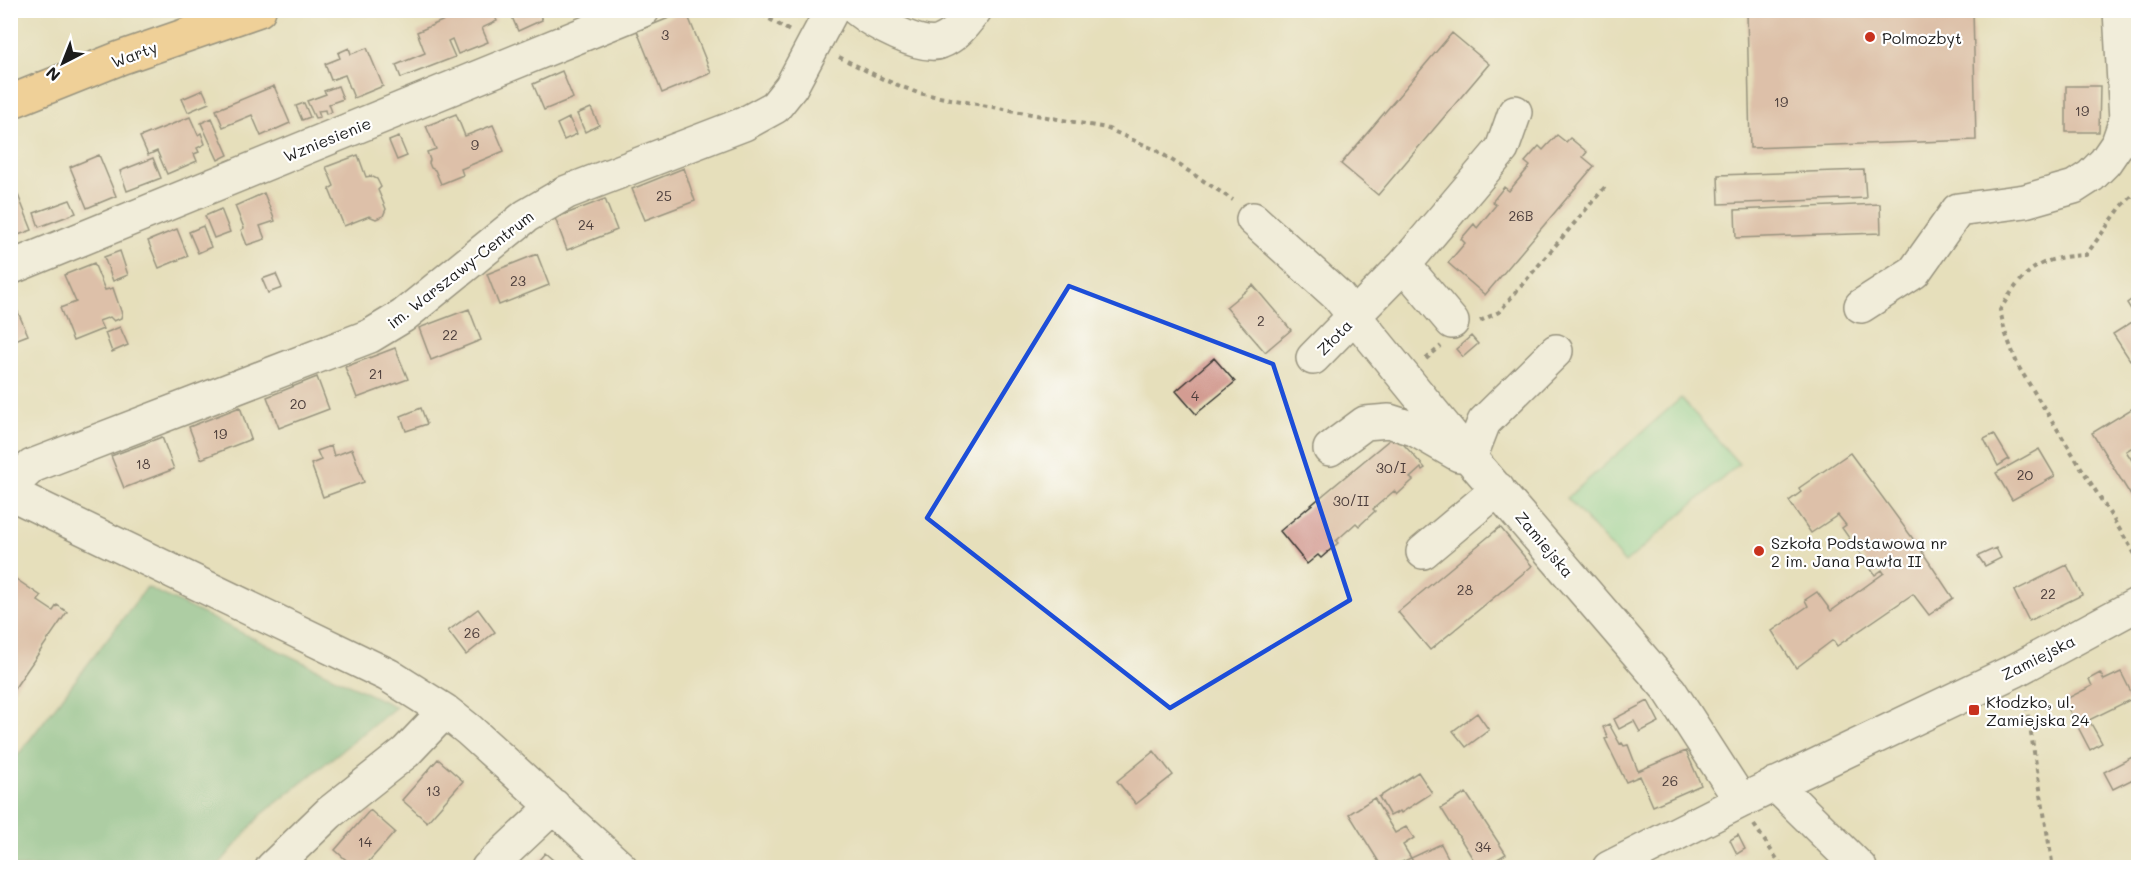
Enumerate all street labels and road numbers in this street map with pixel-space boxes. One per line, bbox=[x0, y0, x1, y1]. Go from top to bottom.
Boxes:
street label: Warty bbox=[108, 36, 160, 72]
street label: Wzniesienie bbox=[280, 112, 374, 166]
street label: im. Warszawy-Centrum bbox=[382, 205, 538, 333]
street label: Złota bbox=[1312, 314, 1356, 359]
street label: Zamiejska bbox=[1511, 507, 1579, 581]
street label: Zamiejska bbox=[1998, 629, 2078, 684]

